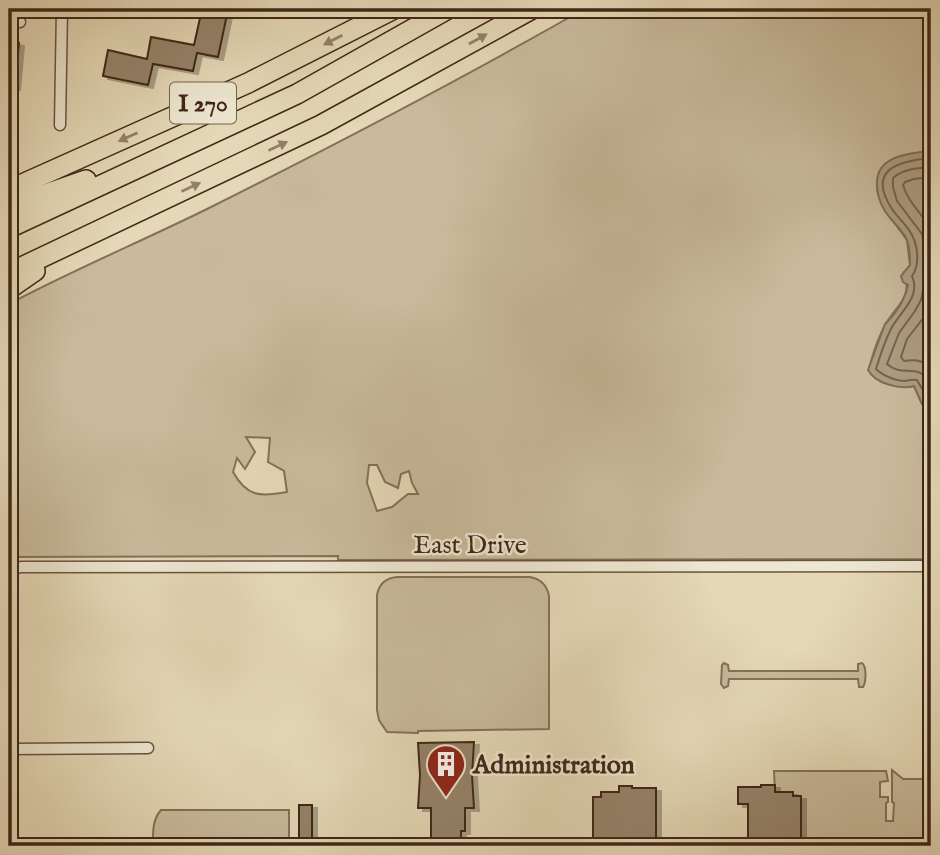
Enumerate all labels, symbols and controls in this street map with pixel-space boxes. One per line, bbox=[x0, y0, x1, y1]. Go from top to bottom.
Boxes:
one-way arrow bbox=[469, 33, 488, 45]
one-way arrow bbox=[323, 34, 343, 45]
road number: I 270 bbox=[170, 82, 236, 124]
one-way arrow bbox=[118, 131, 138, 143]
one-way arrow bbox=[268, 140, 288, 152]
one-way arrow bbox=[181, 181, 201, 193]
street label: East Drive bbox=[413, 529, 527, 562]
building icon: Administration bbox=[425, 743, 467, 798]
place label: Administration bbox=[472, 749, 635, 782]

